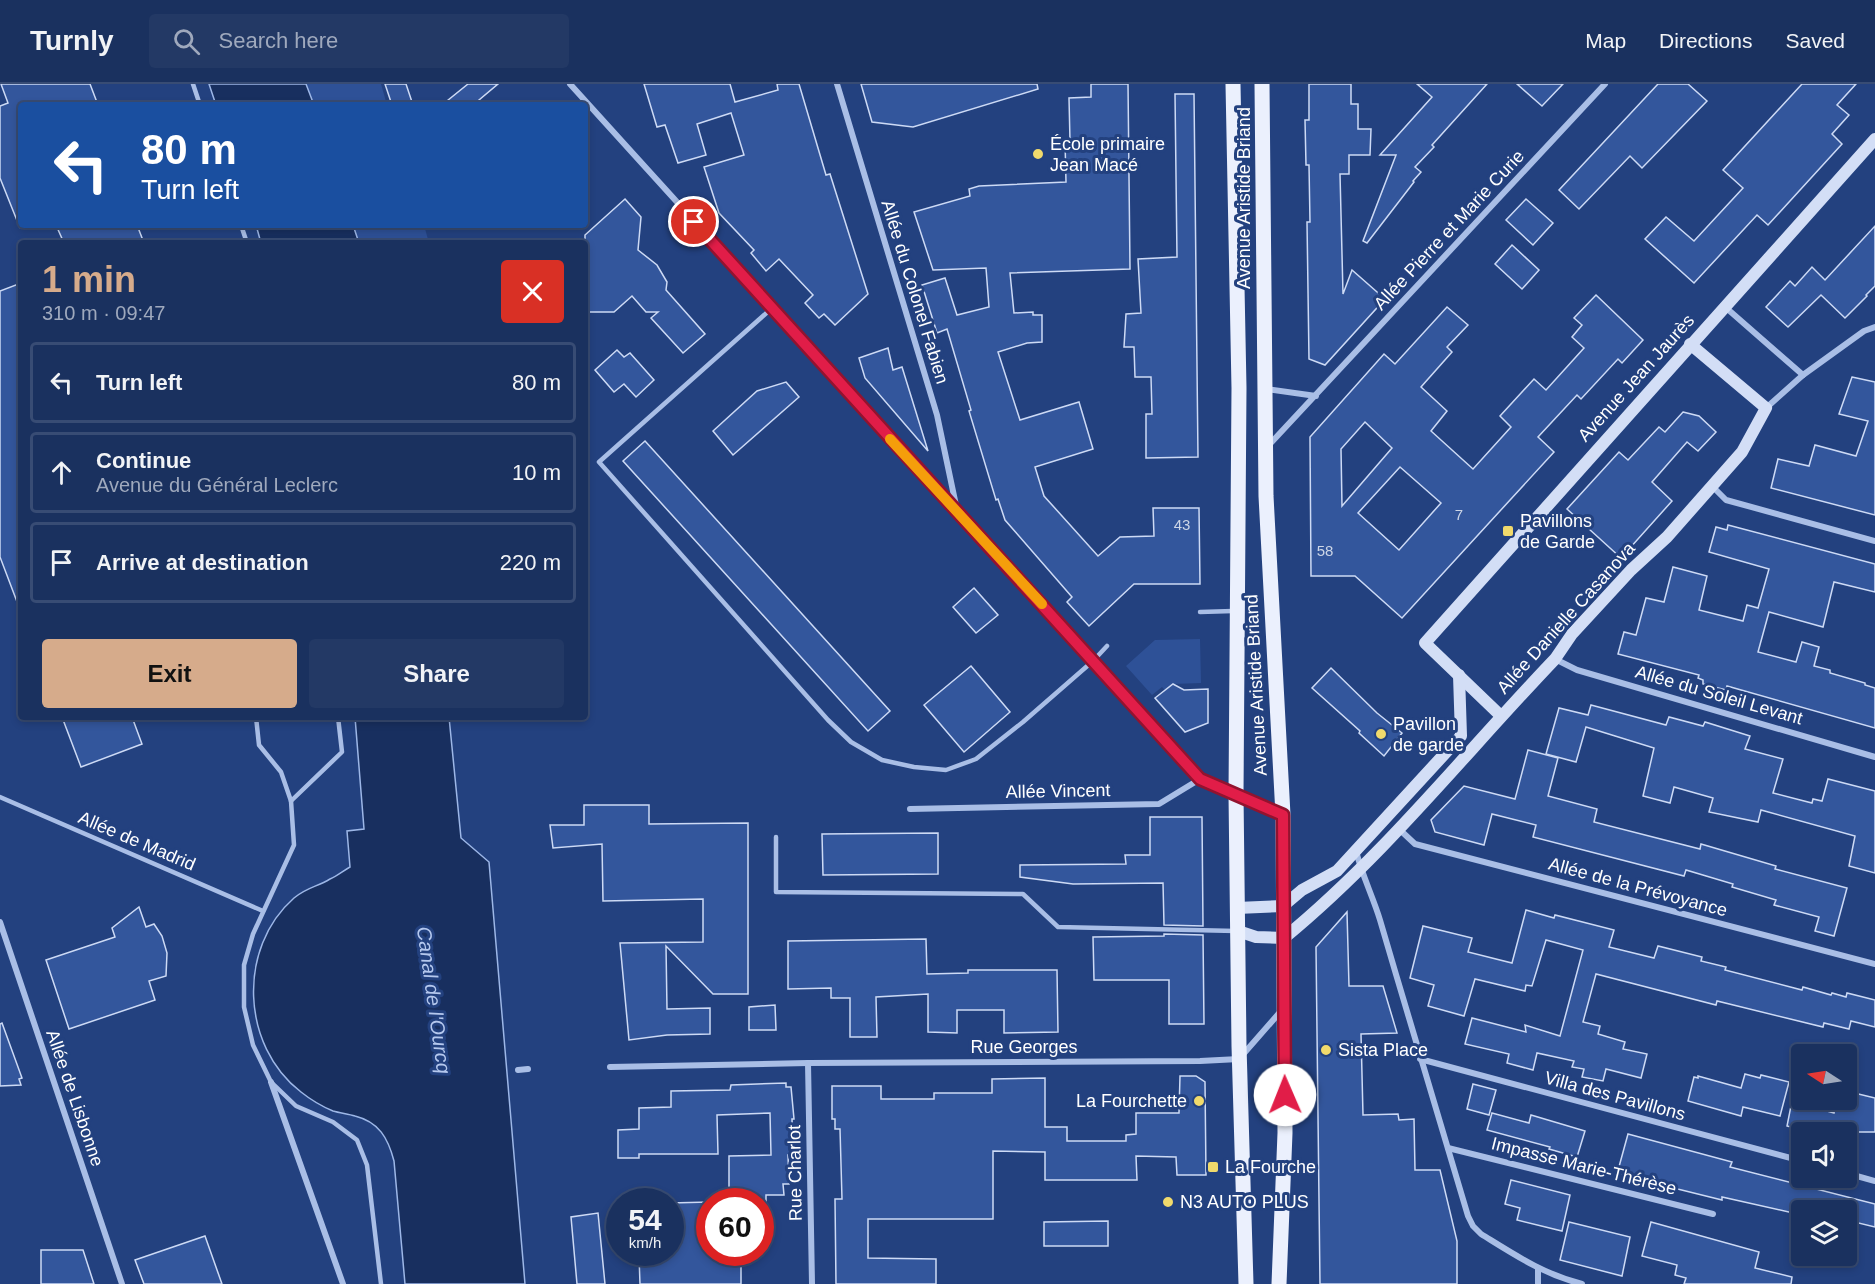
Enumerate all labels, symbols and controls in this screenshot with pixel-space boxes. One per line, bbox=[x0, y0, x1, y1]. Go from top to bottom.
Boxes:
search box bbox=[149, 14, 569, 68]
text: Turnly bbox=[30, 25, 113, 56]
icon: search bbox=[170, 25, 203, 58]
text: Search here bbox=[218, 28, 338, 53]
text: Map bbox=[1585, 29, 1626, 52]
text: Directions bbox=[1659, 29, 1752, 52]
text: Saved bbox=[1785, 29, 1845, 52]
street label: Avenue Aristide Briand bbox=[1234, 107, 1254, 289]
icon: left bbox=[42, 126, 120, 204]
text: 80 m bbox=[141, 126, 237, 173]
place label: École primaire Jean Macé bbox=[1050, 134, 1165, 175]
street label: Allée Pierre et Marie Curie bbox=[1370, 146, 1528, 314]
marker: École primaire Jean Macé bbox=[1031, 147, 1045, 161]
text: Turn left bbox=[141, 175, 239, 205]
pin bbox=[668, 196, 719, 247]
street label: Allée du Colonel Fabien bbox=[877, 198, 953, 386]
icon: arrive bbox=[677, 205, 710, 238]
text: 1 min bbox=[42, 259, 136, 300]
button: close bbox=[501, 260, 564, 323]
text: 310 m · 09:47 bbox=[42, 302, 165, 324]
street label: Avenue Jean Jaurès bbox=[1574, 310, 1698, 446]
icon: left bbox=[45, 366, 78, 399]
text: Turn left bbox=[96, 370, 182, 395]
text: 80 m bbox=[512, 370, 561, 395]
text: Continue bbox=[96, 448, 191, 473]
icon: ahead bbox=[45, 456, 78, 489]
text: 10 m bbox=[512, 460, 561, 485]
text: Avenue du Général Leclerc bbox=[96, 474, 338, 496]
house number: 7 bbox=[1455, 506, 1463, 523]
place label: Pavillons de Garde bbox=[1520, 511, 1595, 552]
house number: 43 bbox=[1174, 516, 1190, 533]
marker: Pavillons de Garde bbox=[1501, 524, 1515, 538]
street label: Allée Danielle Casanova bbox=[1493, 538, 1640, 698]
house number: 58 bbox=[1317, 542, 1333, 559]
icon: arrive bbox=[45, 546, 78, 579]
text: Arrive at destination bbox=[96, 550, 309, 575]
text: 220 m bbox=[500, 550, 561, 575]
street label: Avenue Aristide Briand bbox=[1241, 594, 1271, 776]
button: Exit bbox=[42, 639, 297, 708]
button: Share bbox=[309, 639, 564, 708]
street label: Allée du Soleil Levant bbox=[1633, 662, 1805, 728]
place label: Pavillon de garde bbox=[1393, 714, 1464, 755]
marker: Pavillon de garde bbox=[1374, 727, 1388, 741]
street label: Allée Vincent bbox=[1005, 780, 1111, 802]
street label: Allée de Madrid bbox=[76, 807, 198, 875]
street label: Allée de la Prévoyance bbox=[1546, 854, 1730, 920]
water label: Canal de l'Ourcq bbox=[413, 925, 455, 1075]
street label: Allée de Lisbonne bbox=[42, 1027, 108, 1169]
street label: Rue Georges bbox=[970, 1037, 1078, 1057]
place label: Sista Place bbox=[1338, 1040, 1428, 1060]
marker: Sista Place bbox=[1319, 1043, 1333, 1057]
north arrow bbox=[1791, 1044, 1857, 1110]
map controls bbox=[1791, 1044, 1857, 1266]
position arrow bbox=[1253, 1063, 1317, 1127]
street label: Villa des Pavillons bbox=[1543, 1068, 1687, 1124]
place label: La Fourchette bbox=[1076, 1091, 1187, 1111]
marker: La Fourchette bbox=[1192, 1094, 1206, 1108]
button: sound bbox=[1791, 1122, 1857, 1188]
street label: Rue Charlot bbox=[784, 1125, 806, 1221]
street label: Impasse Marie-Thérèse bbox=[1489, 1133, 1679, 1199]
place label: La Fourche bbox=[1225, 1157, 1316, 1177]
marker: La Fourche bbox=[1206, 1160, 1220, 1174]
speed limit sign: 60 bbox=[696, 1188, 774, 1266]
place label: N3 AUTO PLUS bbox=[1180, 1192, 1309, 1212]
marker: N3 AUTO PLUS bbox=[1161, 1195, 1175, 1209]
button: layers bbox=[1791, 1200, 1857, 1266]
text: 54 bbox=[628, 1203, 662, 1236]
text: km/h bbox=[629, 1234, 661, 1251]

